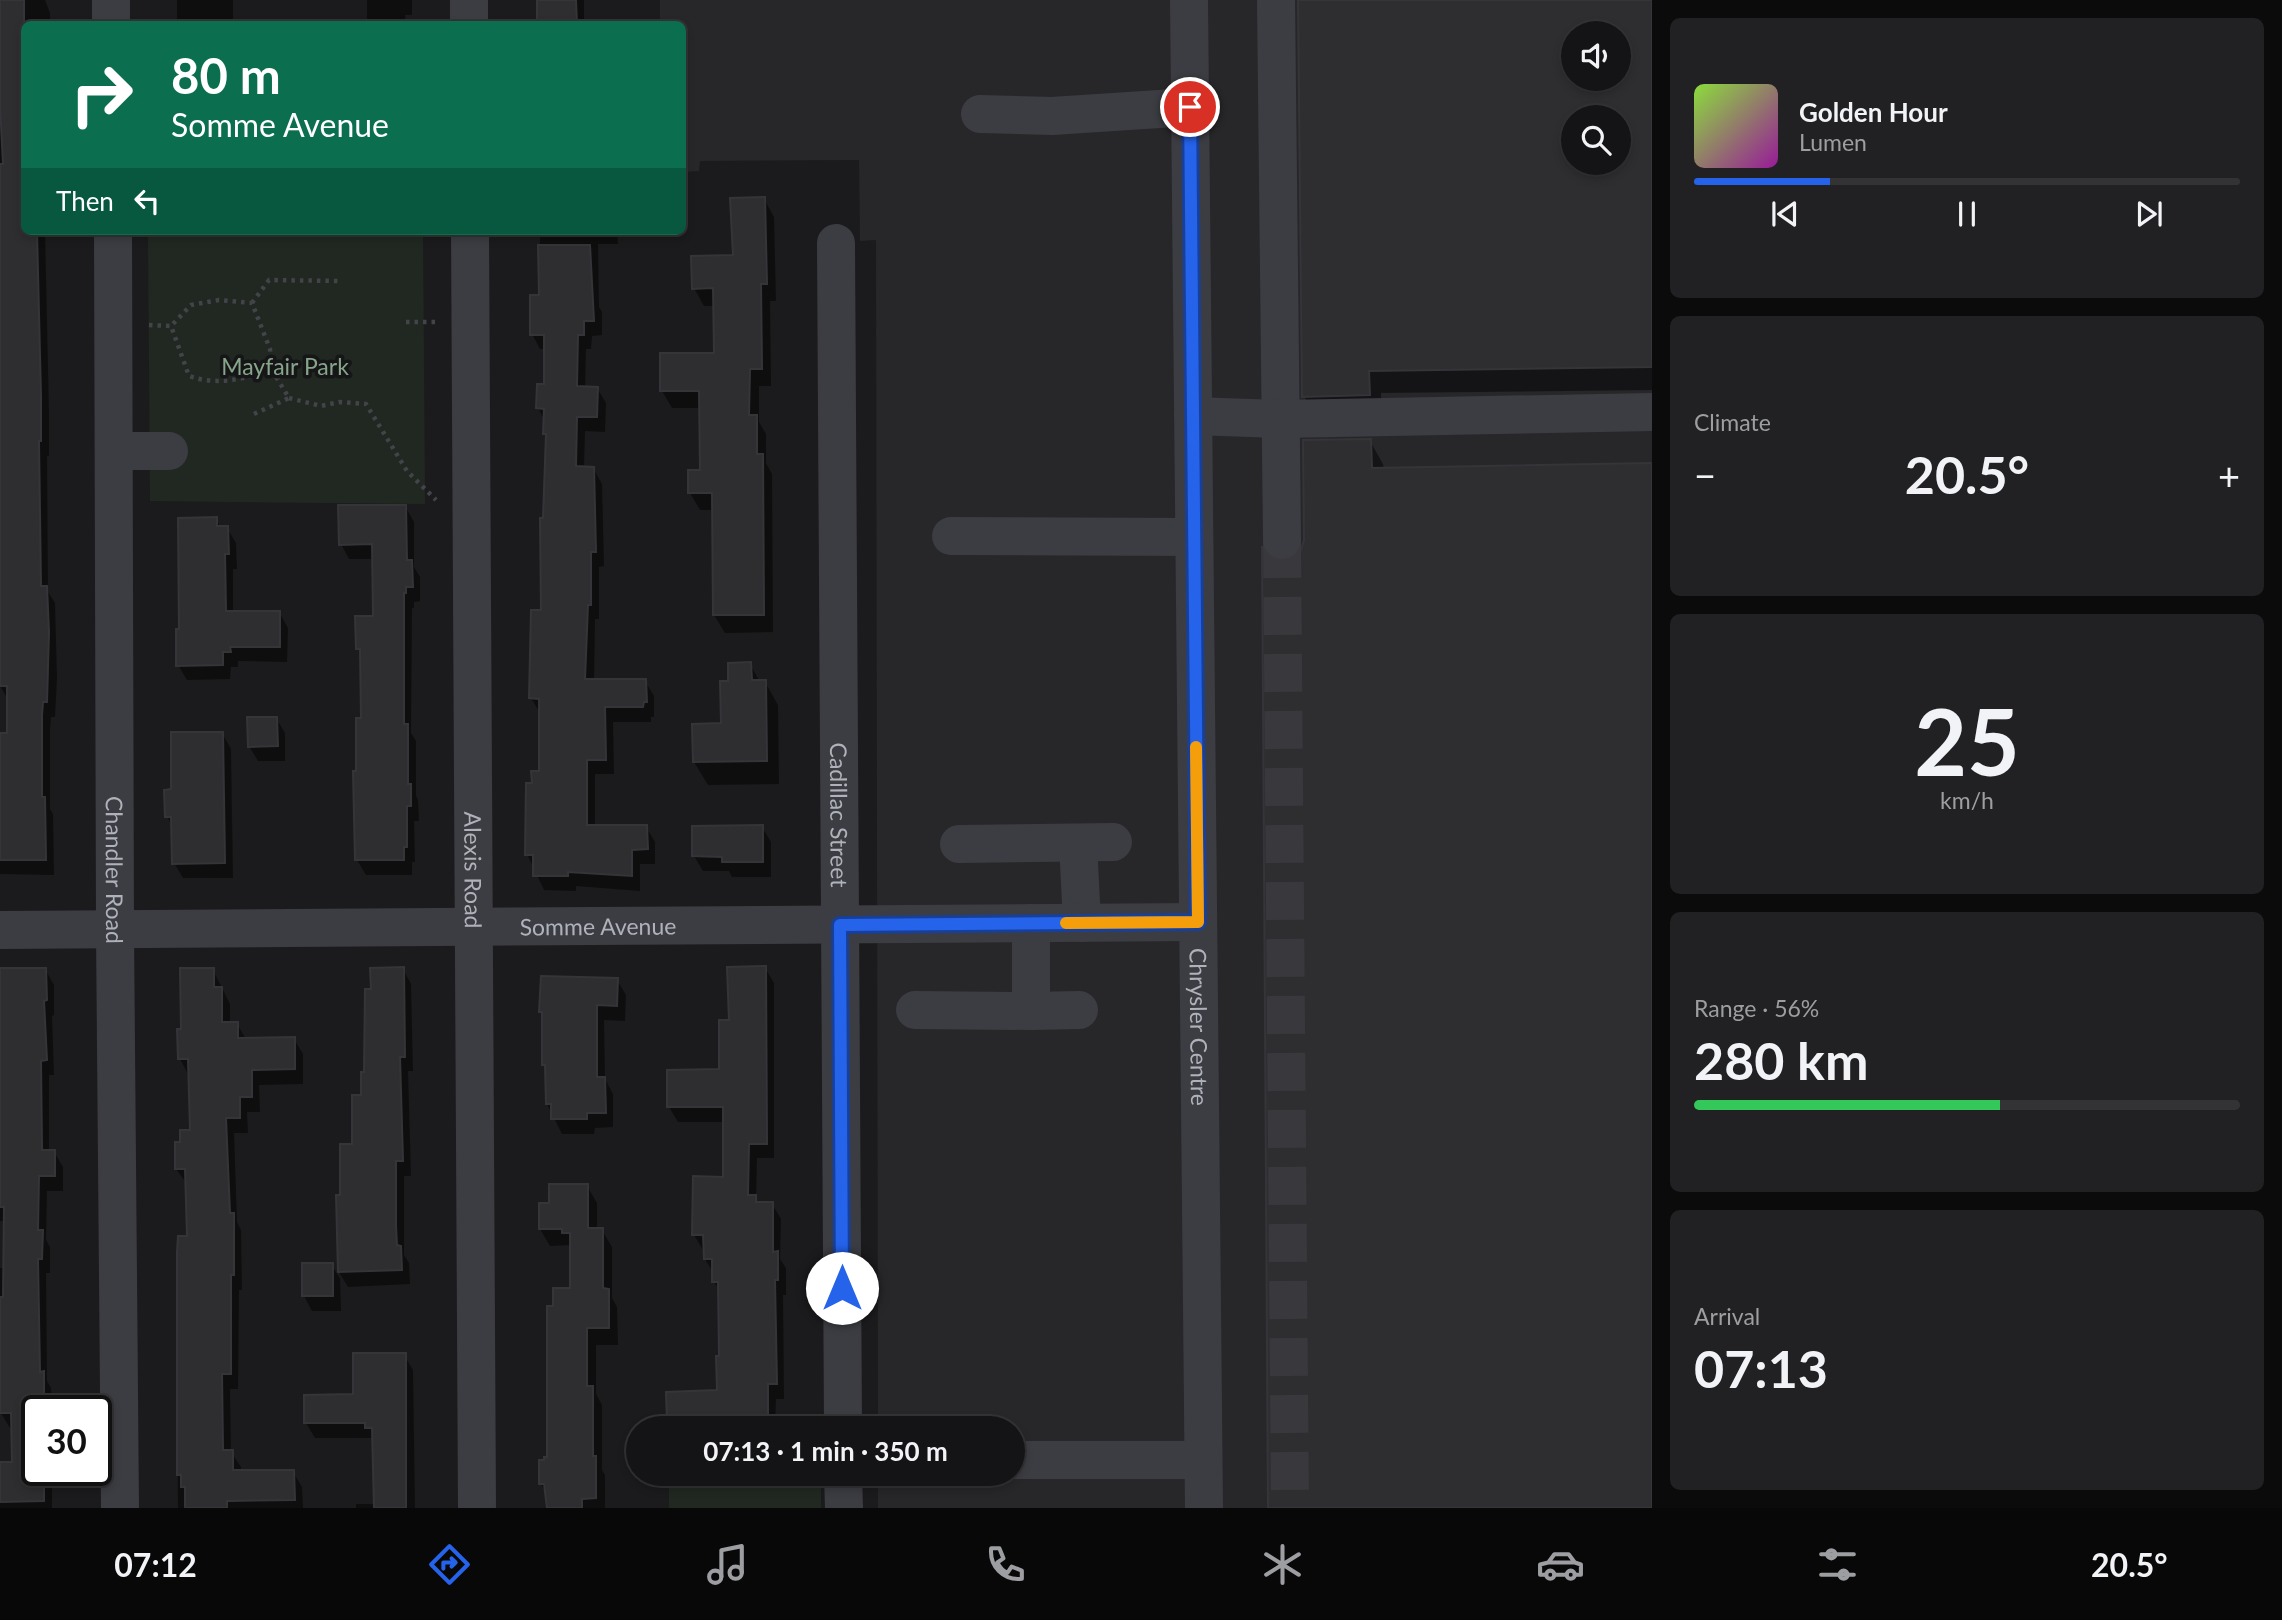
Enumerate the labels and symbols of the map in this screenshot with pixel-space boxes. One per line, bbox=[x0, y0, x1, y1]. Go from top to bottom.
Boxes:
pin bbox=[1160, 77, 1220, 137]
park label: Mayfair Park bbox=[221, 352, 349, 380]
street label: Cadillac Street bbox=[825, 742, 854, 888]
street label: Chandler Road bbox=[101, 796, 129, 944]
street label: Alexis Road bbox=[459, 811, 488, 929]
street label: Somme Avenue bbox=[520, 911, 676, 941]
street label: Chrysler Centre bbox=[1184, 948, 1214, 1106]
position arrow bbox=[805, 1251, 879, 1325]
speed limit sign: 30 bbox=[21, 1395, 112, 1486]

